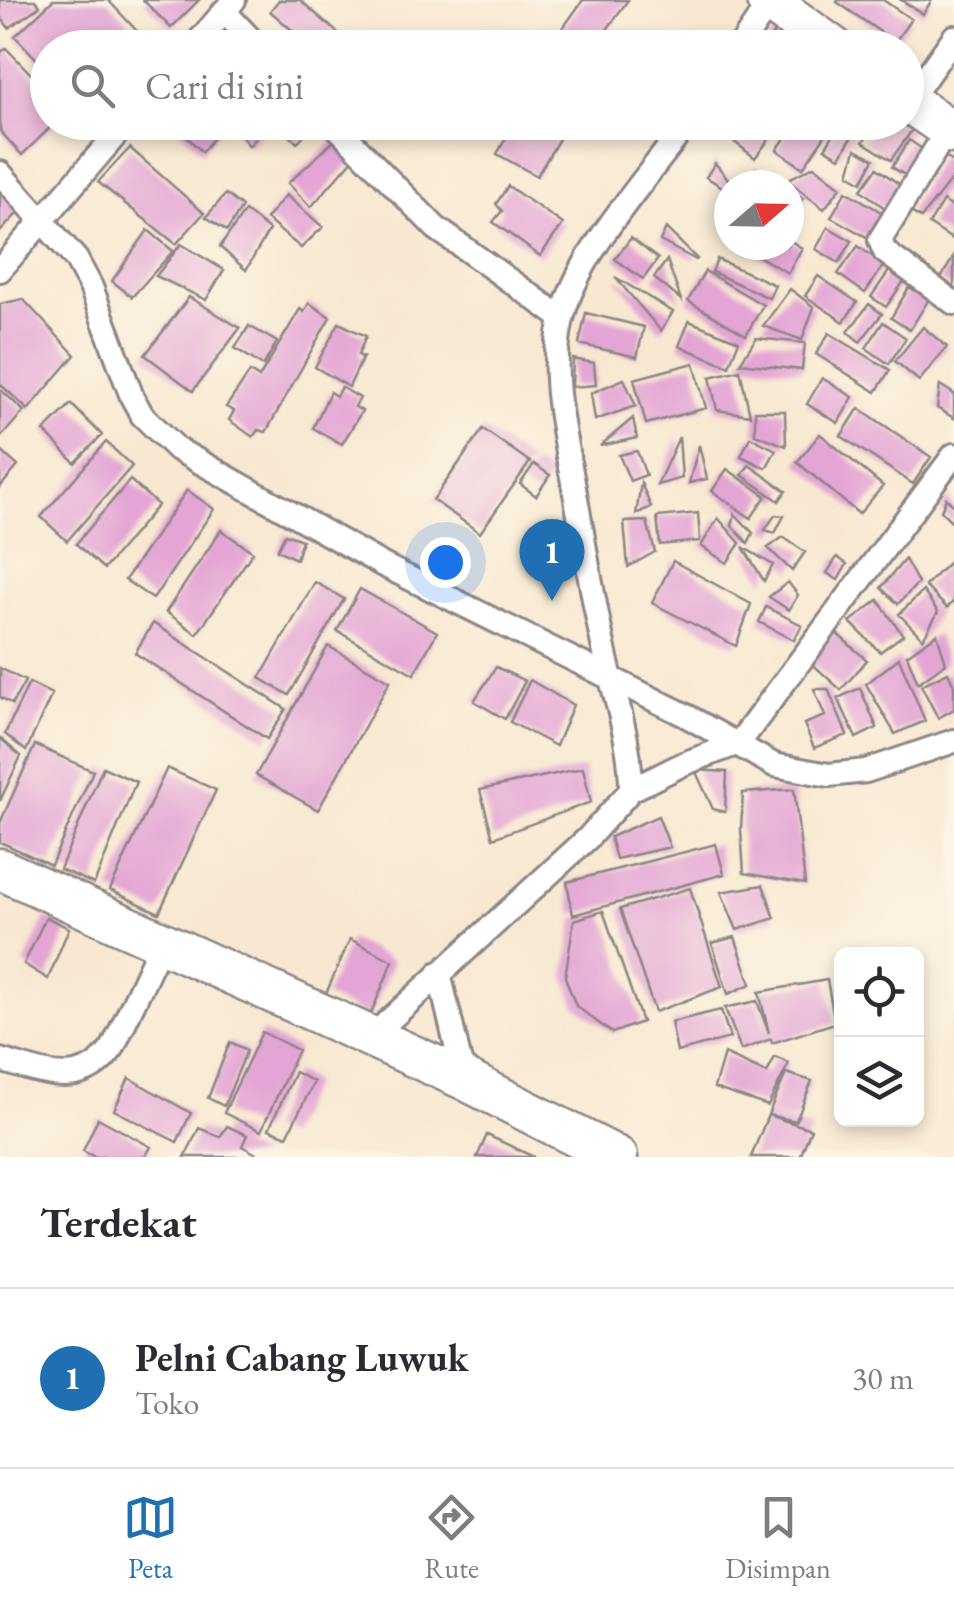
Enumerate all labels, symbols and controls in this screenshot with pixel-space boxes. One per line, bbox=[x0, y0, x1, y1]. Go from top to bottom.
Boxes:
search box bbox=[30, 30, 924, 140]
icon: search bbox=[65, 58, 120, 113]
text: Cari di sini bbox=[145, 61, 304, 110]
north arrow bbox=[714, 170, 804, 260]
pin: 1 bbox=[520, 518, 584, 601]
your location bbox=[420, 537, 471, 588]
map controls bbox=[834, 947, 924, 1127]
button: locate bbox=[834, 947, 924, 1037]
button: layers bbox=[834, 1037, 924, 1127]
text: Terdekat bbox=[40, 1195, 197, 1250]
text: Pelni Cabang Luwuk bbox=[135, 1333, 469, 1382]
text: 1 bbox=[64, 1357, 81, 1399]
text: 30 m bbox=[852, 1357, 914, 1399]
text: Toko bbox=[135, 1382, 199, 1424]
tab: Peta bbox=[123, 1490, 178, 1586]
tab: Rute bbox=[424, 1490, 479, 1586]
tab: Disimpan bbox=[725, 1490, 831, 1586]

